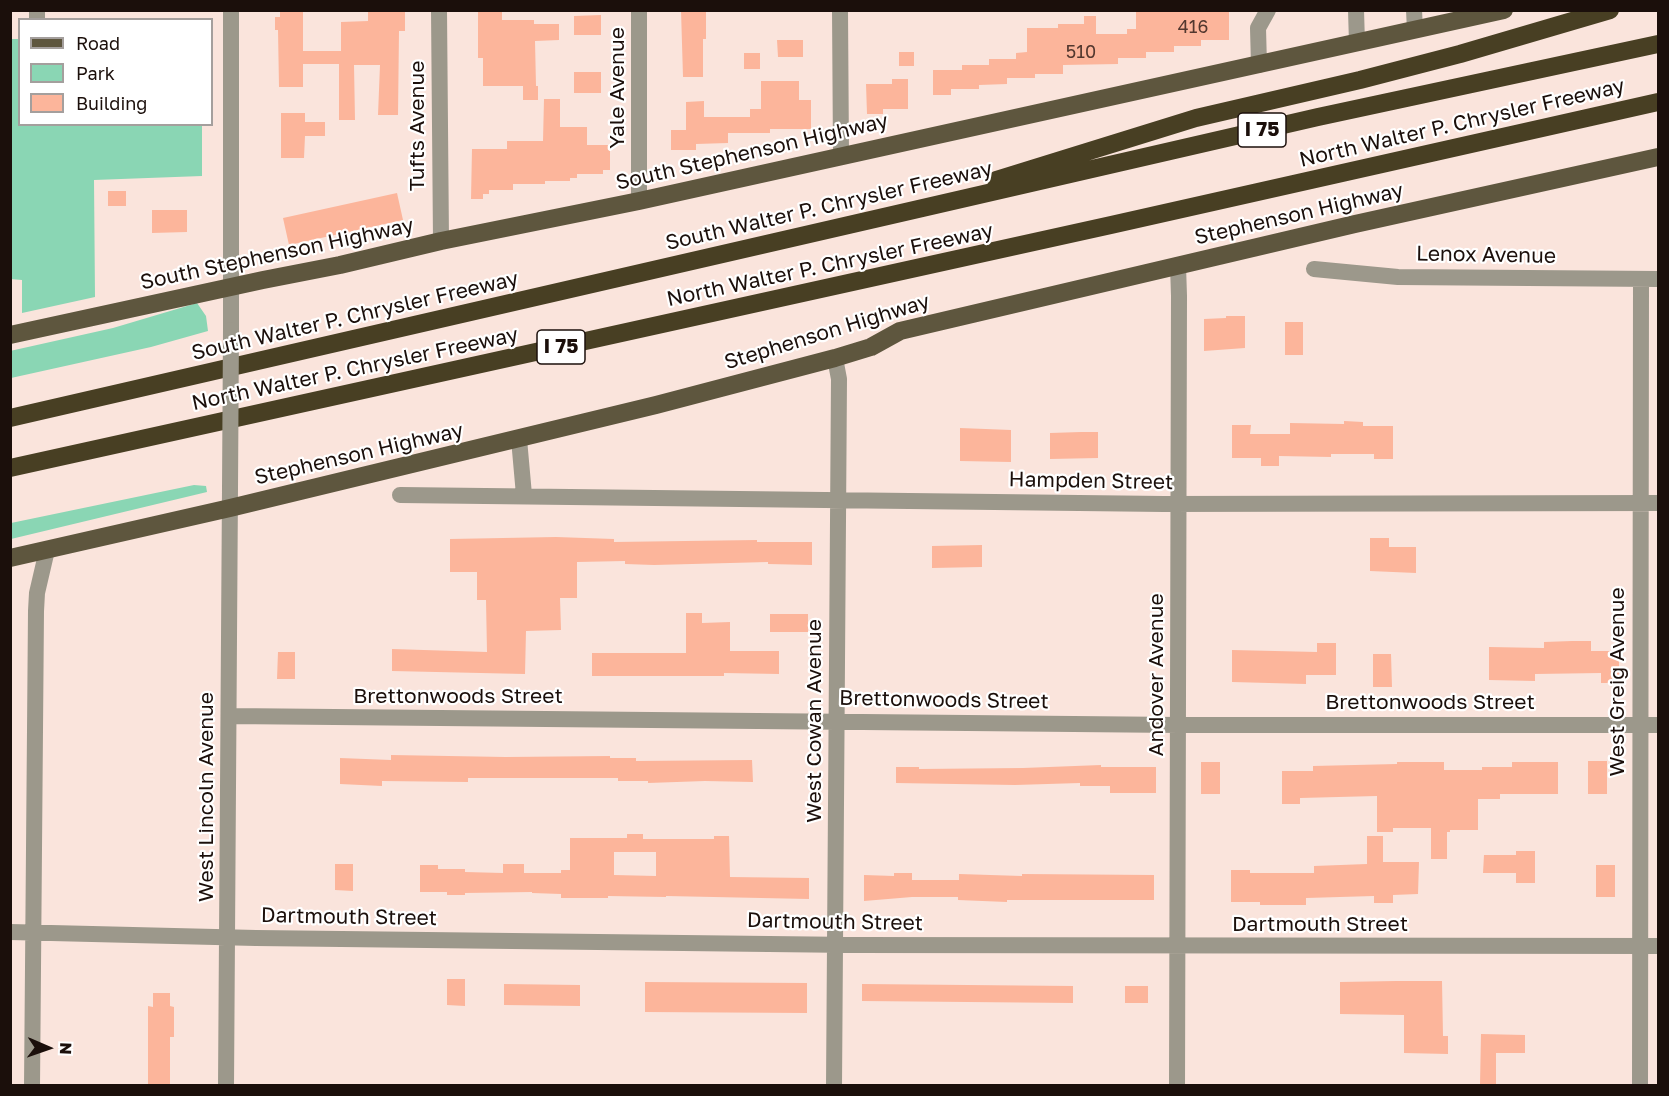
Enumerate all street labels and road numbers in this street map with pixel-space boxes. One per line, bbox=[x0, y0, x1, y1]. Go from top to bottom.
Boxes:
street label: Yale Avenue bbox=[604, 27, 630, 149]
street label: Tufts Avenue bbox=[404, 61, 430, 191]
street label: North Walter P. Chrysler Freeway bbox=[1297, 73, 1627, 173]
street label: South Stephenson Highway bbox=[613, 108, 891, 196]
road number: I 75 bbox=[1238, 113, 1286, 147]
street label: South Walter P. Chrysler Freeway bbox=[663, 156, 995, 256]
street label: Stephenson Highway bbox=[1192, 178, 1406, 250]
street label: South Stephenson Highway bbox=[138, 213, 416, 295]
street label: North Walter P. Chrysler Freeway bbox=[664, 218, 996, 312]
street label: Lenox Avenue bbox=[1416, 241, 1556, 269]
street label: South Walter P. Chrysler Freeway bbox=[189, 266, 521, 366]
street label: Stephenson Highway bbox=[721, 289, 933, 375]
street label: North Walter P. Chrysler Freeway bbox=[189, 322, 521, 416]
road number: I 75 bbox=[537, 330, 585, 364]
street label: Stephenson Highway bbox=[252, 418, 466, 490]
street label: Hampden Street bbox=[1008, 467, 1174, 495]
street label: West Greig Avenue bbox=[1604, 587, 1630, 777]
street label: Andover Avenue bbox=[1143, 593, 1169, 757]
street label: West Cowan Avenue bbox=[801, 619, 827, 823]
street label: Brettonwoods Street bbox=[353, 683, 563, 709]
street label: Brettonwoods Street bbox=[839, 686, 1049, 714]
street label: Brettonwoods Street bbox=[1325, 689, 1535, 715]
street label: West Lincoln Avenue bbox=[193, 692, 219, 902]
street label: Dartmouth Street bbox=[261, 903, 437, 931]
street label: Dartmouth Street bbox=[747, 908, 923, 936]
street label: Dartmouth Street bbox=[1232, 911, 1408, 937]

